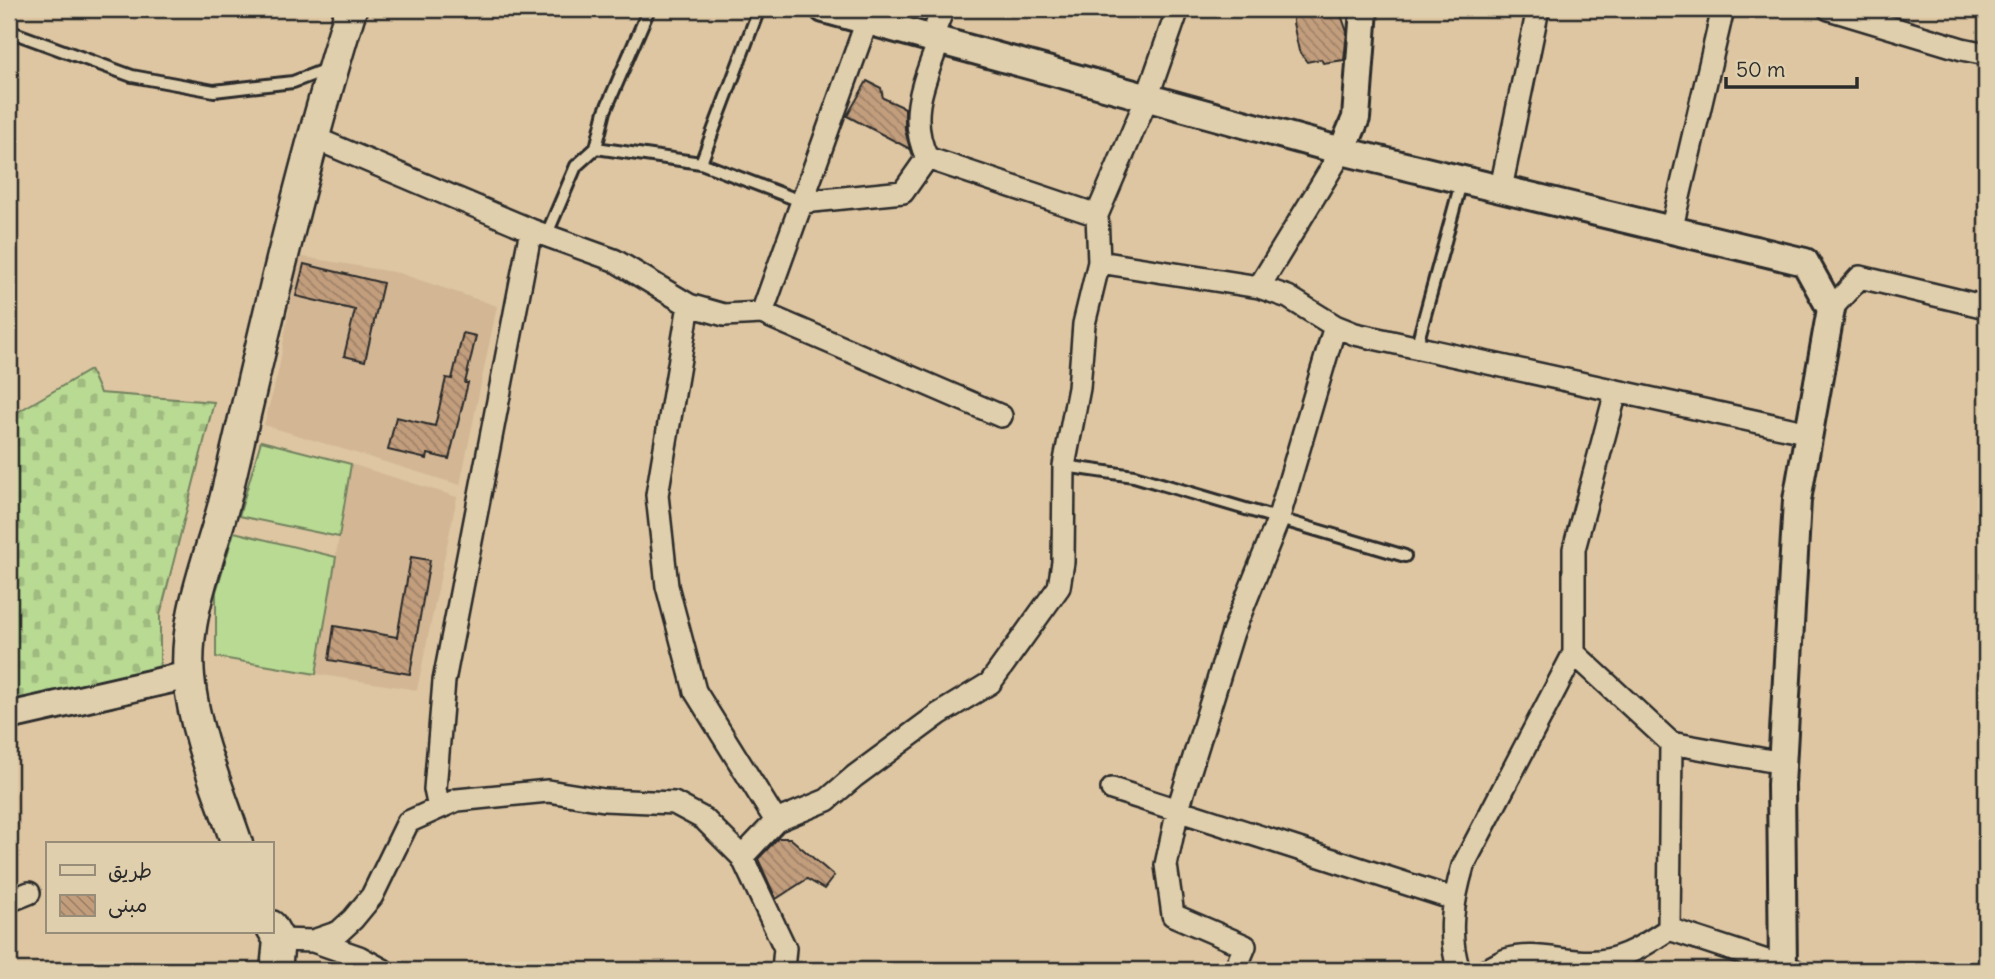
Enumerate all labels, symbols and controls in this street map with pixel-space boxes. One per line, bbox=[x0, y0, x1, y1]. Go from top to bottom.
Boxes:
scale bar bbox=[1726, 46, 1857, 90]
text: 50 m bbox=[1736, 56, 1785, 83]
legend bbox=[46, 842, 273, 934]
text: طريق bbox=[108, 857, 152, 884]
text: مبنى bbox=[108, 891, 147, 919]

